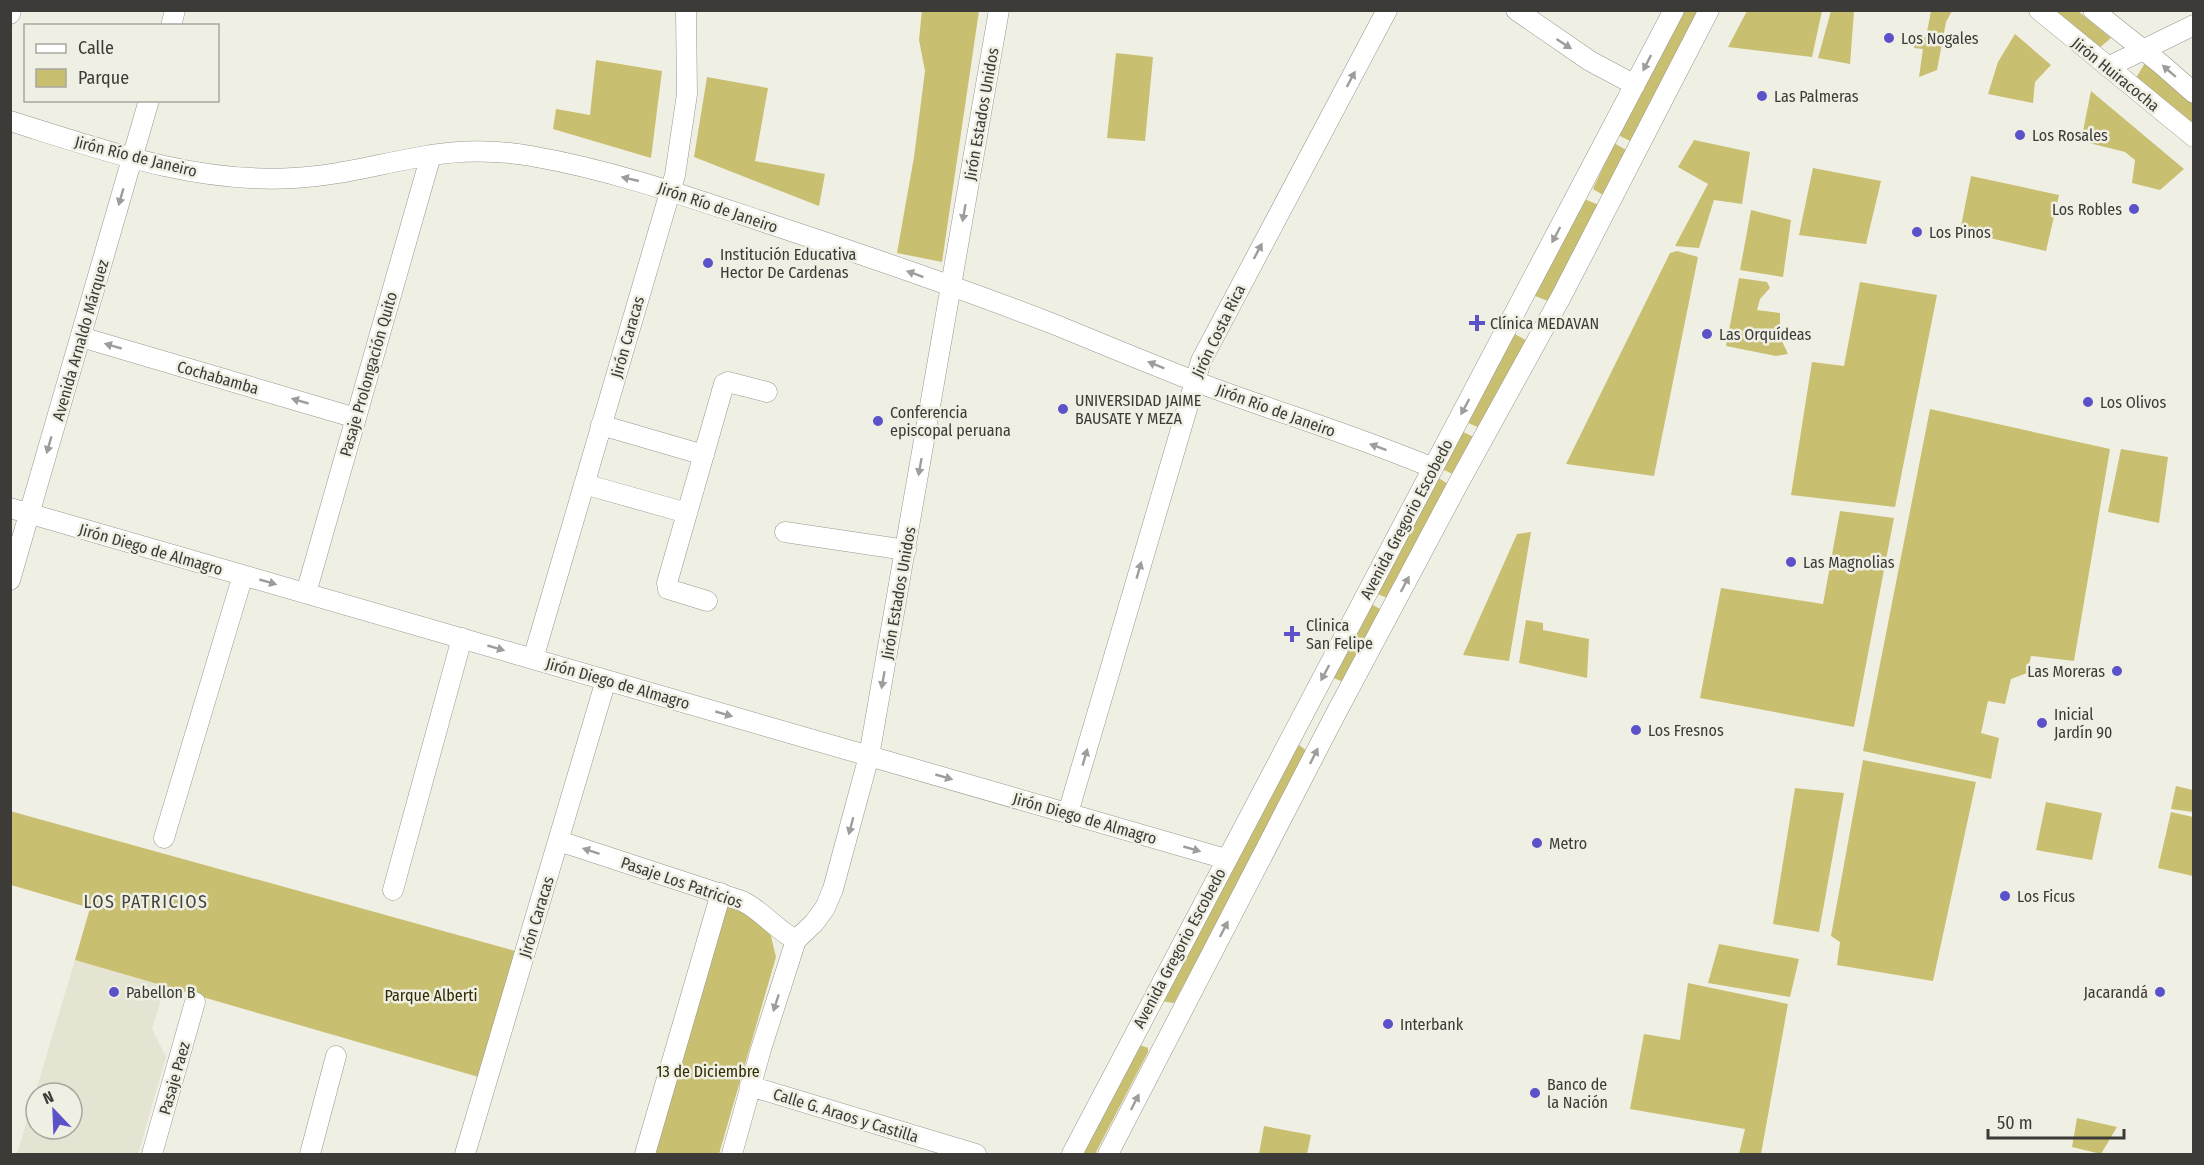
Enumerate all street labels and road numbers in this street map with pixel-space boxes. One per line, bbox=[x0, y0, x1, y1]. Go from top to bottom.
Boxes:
street label: Jirón Huiracocha bbox=[2068, 33, 2163, 116]
street label: Jirón Estados Unidos bbox=[960, 46, 1003, 182]
street label: Jirón Río de Janeiro bbox=[73, 132, 199, 181]
street label: Jirón Río de Janeiro bbox=[655, 178, 780, 237]
street label: Avenida Arnaldo Márquez bbox=[48, 258, 113, 423]
street label: Jirón Costa Rica bbox=[1188, 281, 1249, 381]
street label: Pasaje Prolongación Quito bbox=[336, 290, 401, 459]
street label: Jirón Caracas bbox=[607, 294, 648, 380]
street label: Cochabamba bbox=[175, 357, 261, 398]
street label: Jirón Río de Janeiro bbox=[1214, 380, 1338, 441]
street label: Avenida Gregorio Escobedo bbox=[1356, 436, 1457, 602]
street label: Jirón Diego de Almagro bbox=[77, 520, 225, 579]
street label: Jirón Estados Unidos bbox=[877, 525, 920, 661]
street label: Jirón Diego de Almagro bbox=[544, 654, 692, 713]
street label: Jirón Diego de Almagro bbox=[1011, 789, 1159, 848]
street label: Pasaje Los Patricios bbox=[618, 853, 745, 912]
street label: Avenida Gregorio Escobedo bbox=[1129, 865, 1230, 1031]
street label: Jirón Caracas bbox=[515, 874, 558, 960]
street label: Pasaje Paez bbox=[155, 1040, 194, 1117]
street label: Calle G. Araos y Castilla bbox=[771, 1084, 921, 1147]

